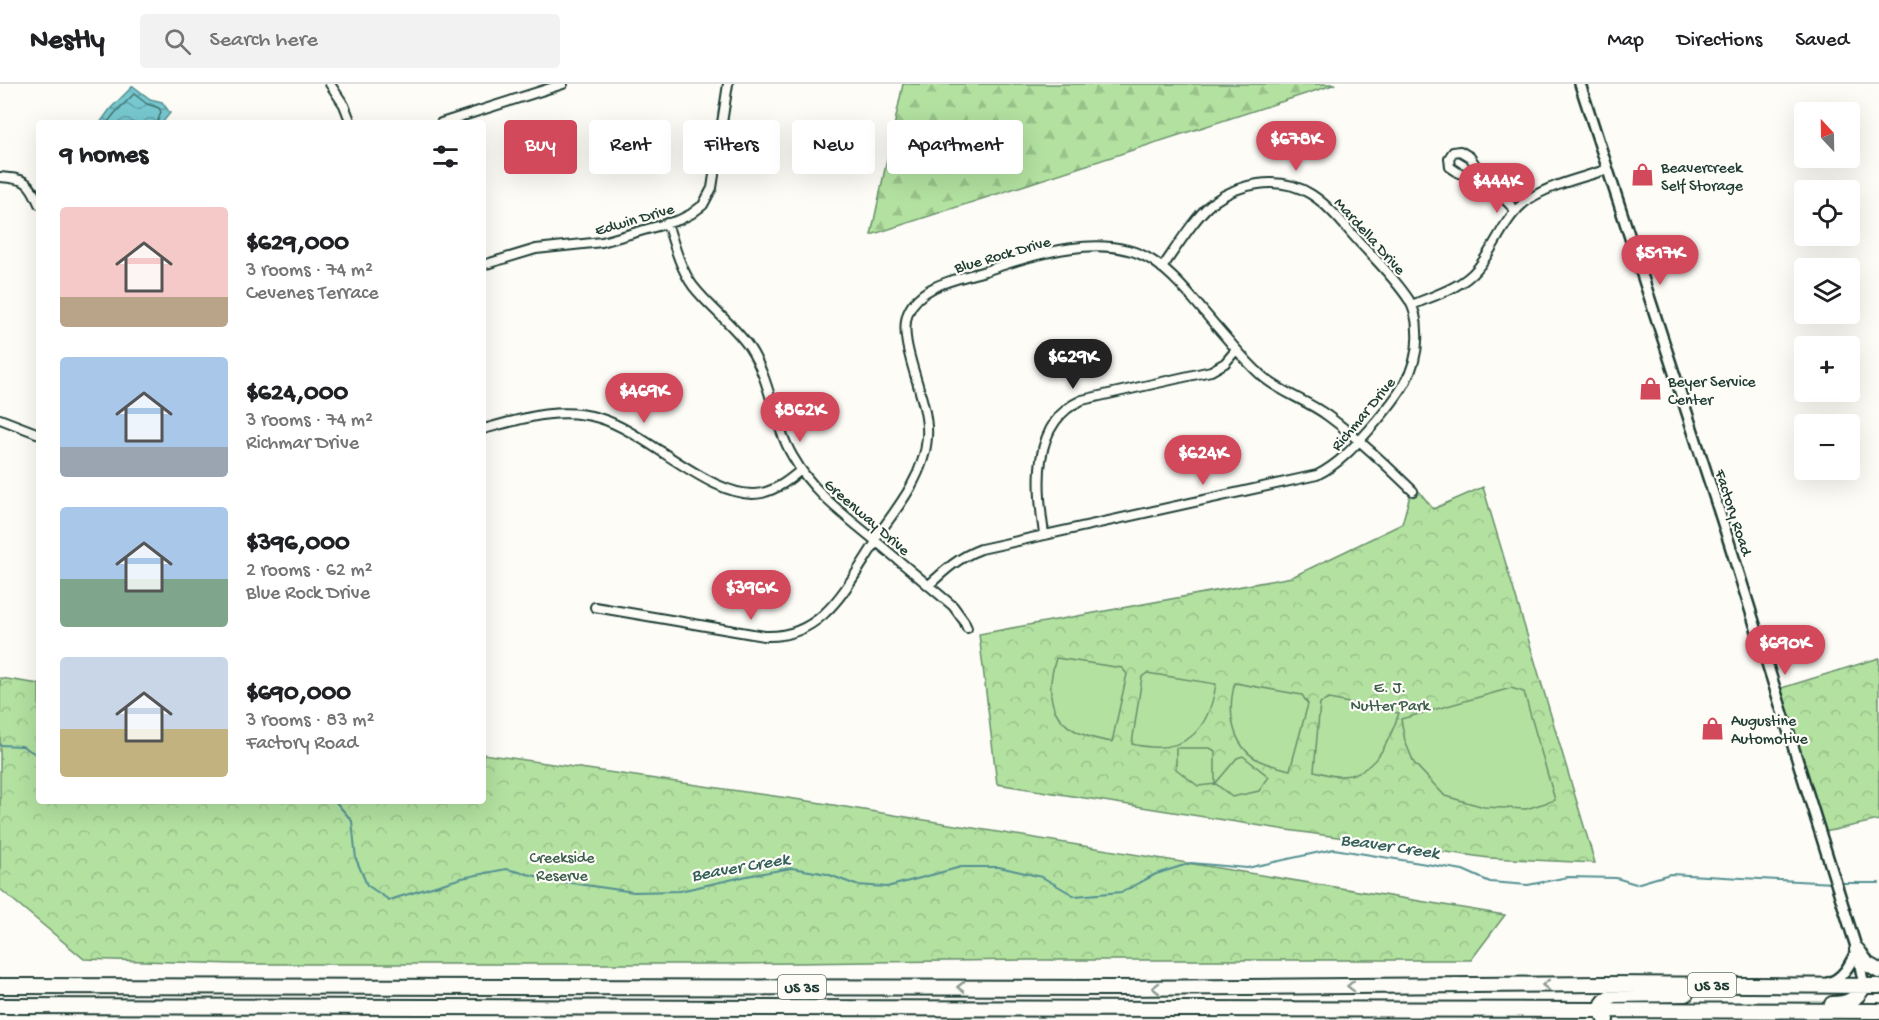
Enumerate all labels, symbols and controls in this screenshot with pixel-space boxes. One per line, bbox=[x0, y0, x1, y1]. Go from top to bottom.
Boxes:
search box bbox=[140, 14, 560, 68]
text: Nestly bbox=[30, 25, 104, 58]
icon: search bbox=[161, 25, 194, 58]
text: Search here bbox=[209, 28, 318, 54]
text: Map bbox=[1607, 29, 1644, 54]
text: Directions bbox=[1677, 29, 1762, 54]
text: Saved bbox=[1795, 29, 1849, 54]
north arrow bbox=[1794, 102, 1860, 168]
map controls bbox=[1794, 102, 1860, 480]
chip: Buy bbox=[504, 120, 577, 174]
chip: Rent bbox=[589, 120, 671, 174]
chip: Filters bbox=[683, 120, 780, 174]
chip: New bbox=[792, 120, 875, 174]
chip: Apartment bbox=[887, 120, 1023, 174]
pin: $678K bbox=[1254, 121, 1338, 172]
text: $678K bbox=[1270, 129, 1322, 152]
icon: filters bbox=[429, 140, 462, 173]
text: 9 homes bbox=[60, 141, 148, 172]
place label: Beavercreek Self Storage bbox=[1660, 160, 1744, 197]
shop icon: Beavercreek Self Storage bbox=[1630, 162, 1656, 188]
pin: $444K bbox=[1455, 163, 1539, 214]
text: $444K bbox=[1473, 171, 1521, 194]
button: locate bbox=[1794, 180, 1860, 246]
street label: Mardella Drive bbox=[1329, 195, 1409, 281]
street label: Edwin Drive bbox=[593, 201, 677, 242]
text: $629,000 bbox=[246, 229, 349, 260]
icon: home bbox=[108, 231, 180, 303]
street label: Blue Rock Drive bbox=[952, 233, 1054, 279]
pin: $517K bbox=[1618, 235, 1702, 286]
text: $517K bbox=[1636, 243, 1685, 266]
button: layers bbox=[1794, 258, 1860, 324]
text: 3 rooms · 74 m² bbox=[246, 260, 373, 283]
text: Cevenes Terrace bbox=[246, 283, 379, 306]
button: + bbox=[1794, 336, 1860, 402]
pin: $629K bbox=[1031, 339, 1115, 390]
text: $629K bbox=[1048, 347, 1098, 370]
pin: $469K bbox=[602, 373, 686, 424]
street label: Richmar Drive bbox=[1328, 374, 1402, 456]
place label: Beyer Service Center bbox=[1667, 374, 1756, 411]
shop icon: Beyer Service Center bbox=[1637, 376, 1663, 402]
text: $624,000 bbox=[246, 379, 348, 410]
icon: home bbox=[108, 381, 180, 453]
text: $469K bbox=[619, 381, 669, 404]
pin: $862K bbox=[758, 392, 842, 443]
text: $862K bbox=[775, 400, 825, 423]
text: 3 rooms · 74 m² bbox=[246, 410, 373, 433]
button: − bbox=[1794, 414, 1860, 480]
text: Richmar Drive bbox=[246, 433, 359, 456]
pin: $624K bbox=[1161, 435, 1245, 486]
text: $624K bbox=[1178, 443, 1228, 466]
street label: Factory Road bbox=[1708, 467, 1755, 560]
street label: Greenway Drive bbox=[819, 476, 913, 562]
text: $396,000 bbox=[246, 529, 350, 560]
icon: home bbox=[108, 531, 180, 603]
text: 2 rooms · 62 m² bbox=[246, 560, 373, 583]
pin: $396K bbox=[709, 570, 793, 621]
text: $396K bbox=[726, 578, 776, 601]
text: Blue Rock Drive bbox=[246, 583, 370, 606]
pin: $690K bbox=[1743, 625, 1827, 676]
text: $690K bbox=[1759, 633, 1811, 656]
text: $690,000 bbox=[246, 679, 351, 710]
park label: E. J. Nutter Park bbox=[1350, 680, 1431, 717]
icon: home bbox=[108, 681, 180, 753]
text: 3 rooms · 83 m² bbox=[246, 710, 374, 733]
place label: Augustine Automotive bbox=[1731, 713, 1809, 750]
shop icon: Augustine Automotive bbox=[1700, 715, 1726, 741]
text: Factory Road bbox=[246, 733, 358, 756]
water label: Beaver Creek bbox=[1339, 830, 1442, 865]
water label: Beaver Creek bbox=[690, 849, 793, 887]
park label: Creekside Reserve bbox=[530, 850, 595, 887]
road number: US 35 bbox=[1688, 973, 1736, 997]
road number: US 35 bbox=[778, 975, 826, 999]
one-way arrow bbox=[1541, 979, 1550, 991]
one-way arrow bbox=[1346, 980, 1355, 993]
one-way arrow bbox=[956, 981, 965, 993]
one-way arrow bbox=[1151, 982, 1160, 994]

